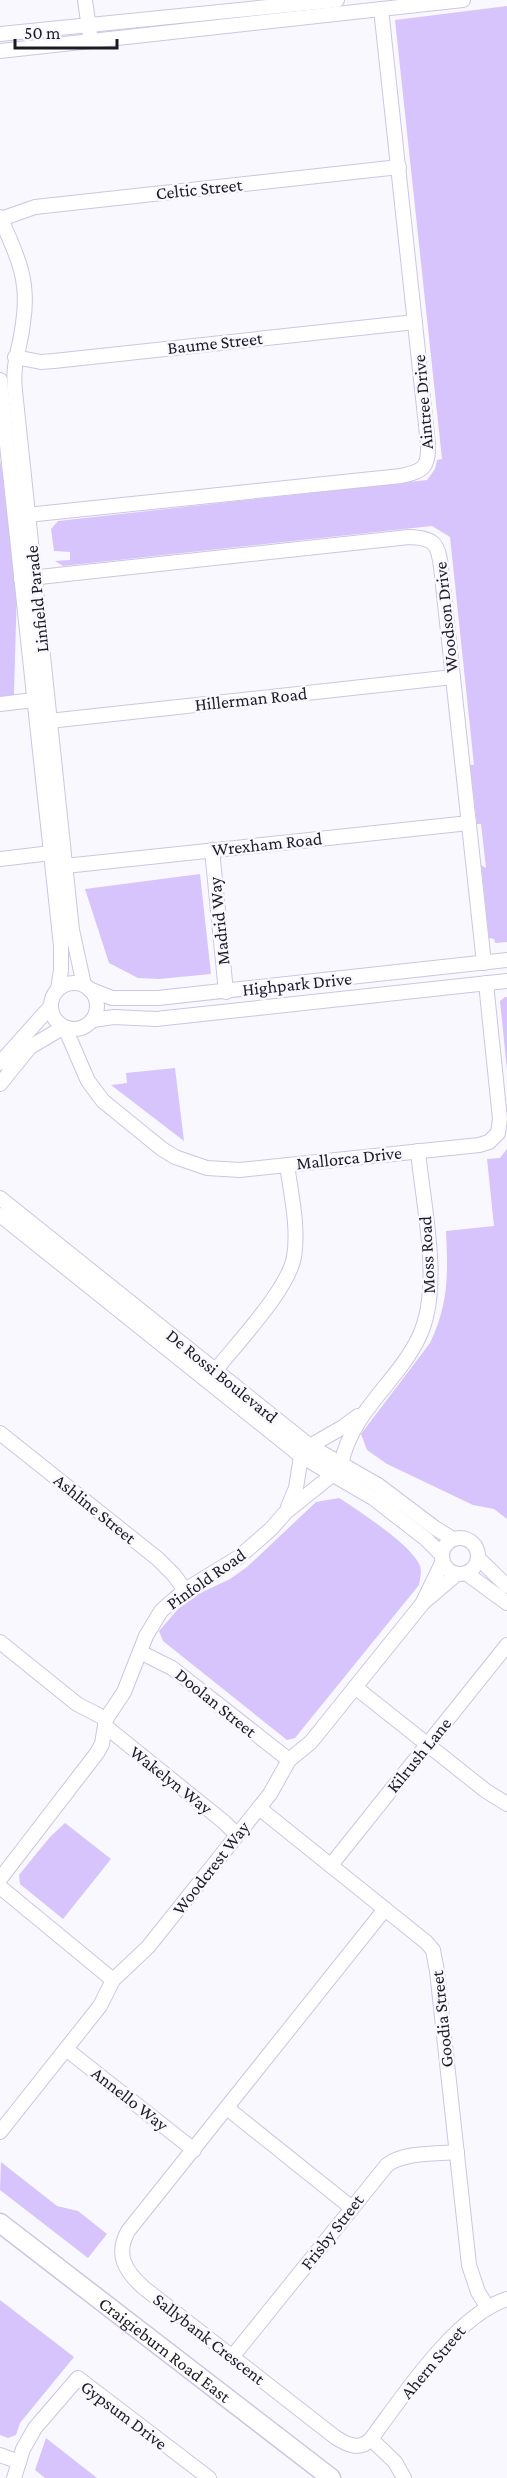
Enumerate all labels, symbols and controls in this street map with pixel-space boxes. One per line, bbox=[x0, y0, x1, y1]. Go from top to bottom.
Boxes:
scale bar bbox=[15, 12, 117, 50]
text: 50 m bbox=[24, 23, 61, 43]
street label: Celtic Street bbox=[155, 174, 244, 203]
street label: Baume Street bbox=[166, 328, 265, 358]
street label: Aintree Drive bbox=[409, 354, 437, 450]
street label: Linfield Parade bbox=[21, 544, 53, 653]
street label: Woodson Drive bbox=[430, 561, 462, 673]
street label: Hillerman Road bbox=[194, 683, 309, 715]
street label: Wrexham Road bbox=[211, 828, 324, 860]
street label: Madrid Way bbox=[204, 875, 234, 966]
street label: Highpark Drive bbox=[241, 968, 353, 1000]
street label: Mallorca Drive bbox=[295, 1143, 403, 1173]
street label: Moss Road bbox=[415, 1215, 439, 1294]
street label: De Rossi Boulevard bbox=[162, 1325, 282, 1427]
street label: Ashline Street bbox=[50, 1470, 141, 1549]
street label: Pinfold Road bbox=[163, 1544, 250, 1613]
street label: Doolan Street bbox=[172, 1664, 261, 1742]
street label: Kilrush Lane bbox=[383, 1713, 455, 1797]
street label: Wakelyn Way bbox=[126, 1742, 217, 1819]
street label: Woodcrest Way bbox=[168, 1817, 254, 1919]
street label: Goodia Street bbox=[427, 1969, 457, 2068]
street label: Annello Way bbox=[88, 2063, 173, 2135]
street label: Frisby Street bbox=[296, 2190, 368, 2274]
street label: Sallybank Crescent bbox=[149, 2289, 270, 2389]
street label: Craigieburn Road East bbox=[95, 2293, 235, 2407]
street label: Ahern Street bbox=[397, 2321, 470, 2403]
street label: Gypsum Drive bbox=[77, 2376, 171, 2454]

